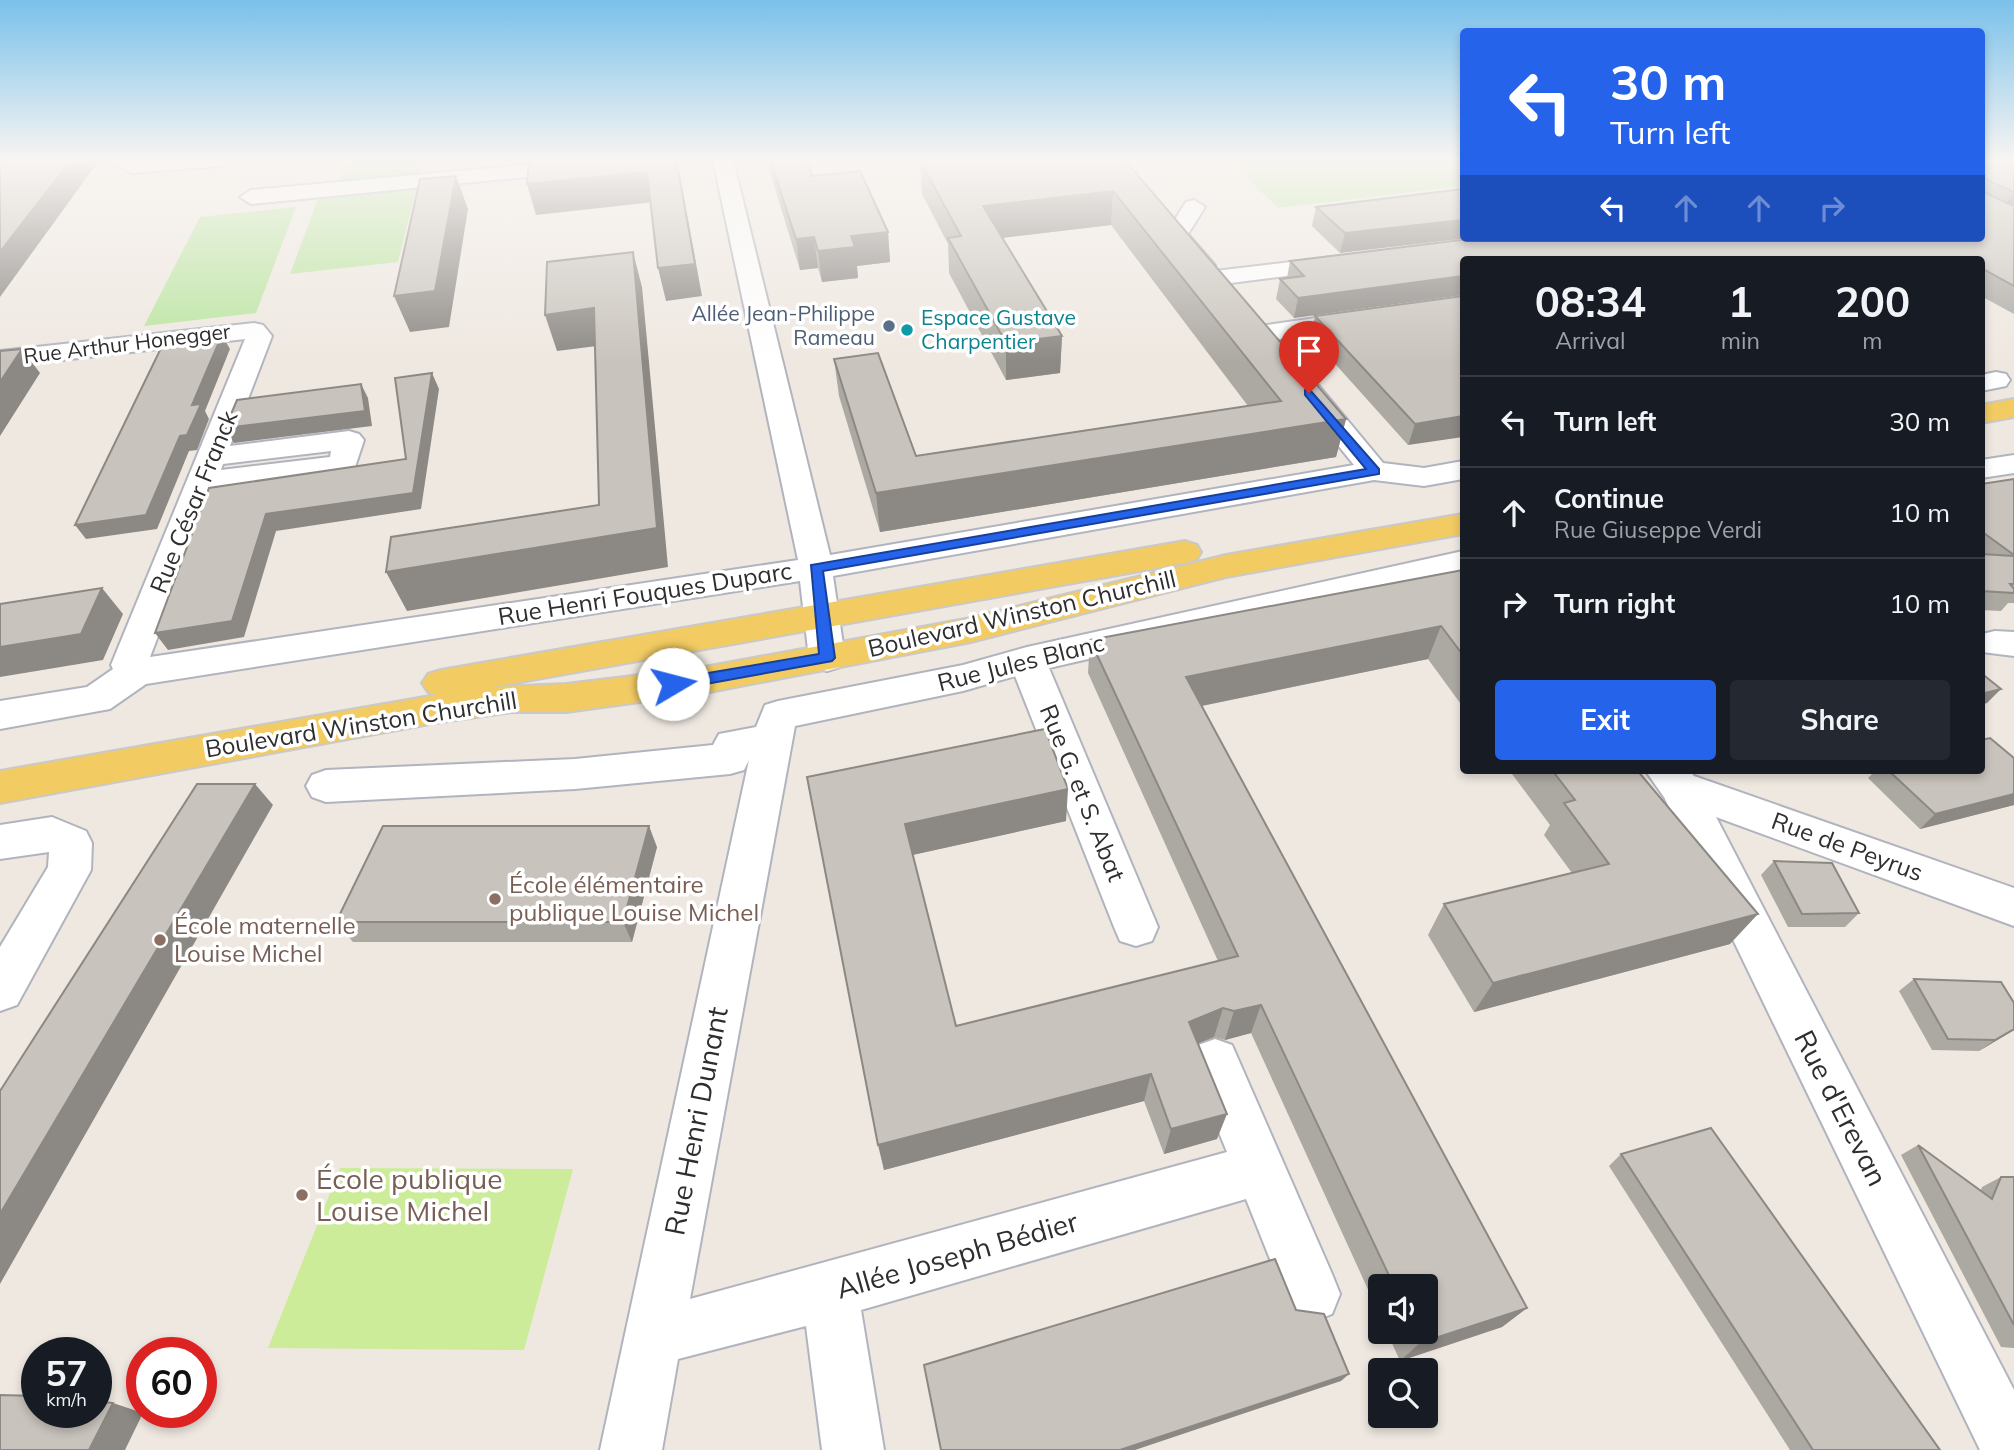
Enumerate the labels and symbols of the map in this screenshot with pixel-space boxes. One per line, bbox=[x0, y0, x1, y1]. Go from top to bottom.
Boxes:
place label: Allée Jean-Philippe Rameau bbox=[691, 300, 875, 350]
place label: Espace Gustave Charpentier bbox=[921, 304, 1076, 354]
street label: Rue Arthur Honegger bbox=[22, 317, 232, 369]
marker: Allée Jean-Philippe Rameau bbox=[881, 318, 897, 334]
pin bbox=[1279, 321, 1339, 393]
marker: Espace Gustave Charpentier bbox=[899, 322, 915, 338]
street label: Rue César Franck bbox=[143, 405, 244, 597]
street label: Rue Henri Fouques Duparc bbox=[496, 555, 794, 631]
street label: Boulevard Winston Churchill bbox=[865, 563, 1179, 663]
street label: Rue Jules Blanc bbox=[934, 627, 1107, 697]
position arrow bbox=[636, 647, 710, 721]
street label: Boulevard Winston Churchill bbox=[203, 685, 519, 763]
street label: Rue G. et S. Abat bbox=[1034, 700, 1132, 885]
street label: Rue de Peyrus bbox=[1768, 805, 1927, 887]
place label: École élémentaire publique Louise Michel bbox=[509, 869, 759, 927]
marker: École élémentaire publique Louise Michel bbox=[487, 891, 503, 907]
place label: École maternelle Louise Michel bbox=[174, 910, 356, 968]
marker: École maternelle Louise Michel bbox=[152, 932, 168, 948]
street label: Rue Henri Dunant bbox=[656, 1004, 735, 1238]
street label: Rue d'Erevan bbox=[1787, 1024, 1896, 1192]
place label: École publique Louise Michel bbox=[316, 1161, 502, 1228]
marker: École publique Louise Michel bbox=[294, 1187, 310, 1203]
street label: Allée Joseph Bédier bbox=[832, 1203, 1082, 1306]
speed limit sign: 60 bbox=[126, 1337, 217, 1428]

